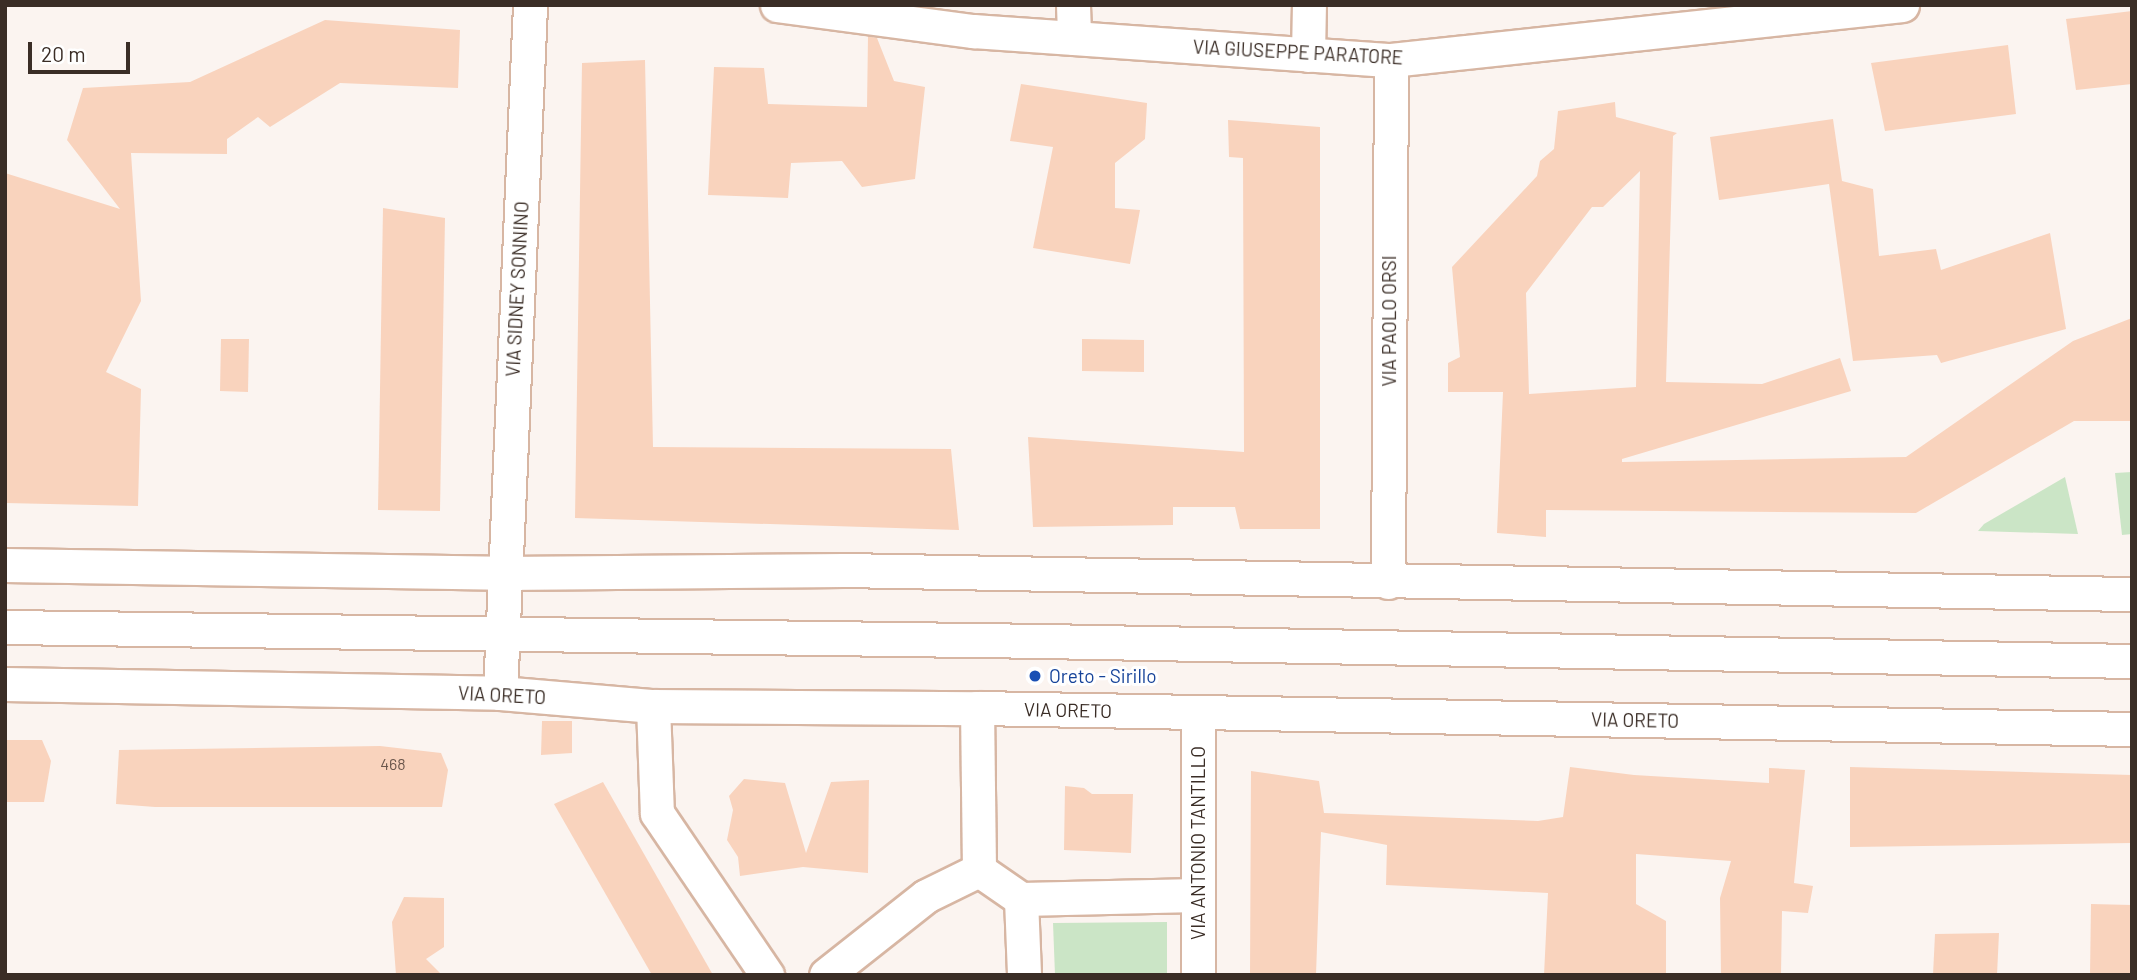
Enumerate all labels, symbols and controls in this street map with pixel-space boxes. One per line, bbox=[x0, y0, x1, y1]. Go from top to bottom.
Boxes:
scale bar bbox=[32, 28, 133, 72]
street label: VIA GIUSEPPE PARATORE bbox=[1192, 35, 1404, 69]
text: 20 m bbox=[41, 41, 86, 66]
street label: VIA SIDNEY SONNINO bbox=[501, 201, 533, 377]
street label: VIA PAOLO ORSI bbox=[1378, 255, 1400, 387]
place label: Oreto - Sirillo bbox=[1049, 665, 1157, 687]
marker: Oreto - Sirillo bbox=[1027, 668, 1043, 684]
street label: VIA ORETO bbox=[457, 681, 547, 709]
street label: VIA ORETO bbox=[1024, 698, 1112, 722]
street label: VIA ORETO bbox=[1591, 708, 1679, 732]
street label: VIA ANTONIO TANTILLO bbox=[1187, 746, 1209, 940]
house number: 468 bbox=[380, 754, 406, 774]

